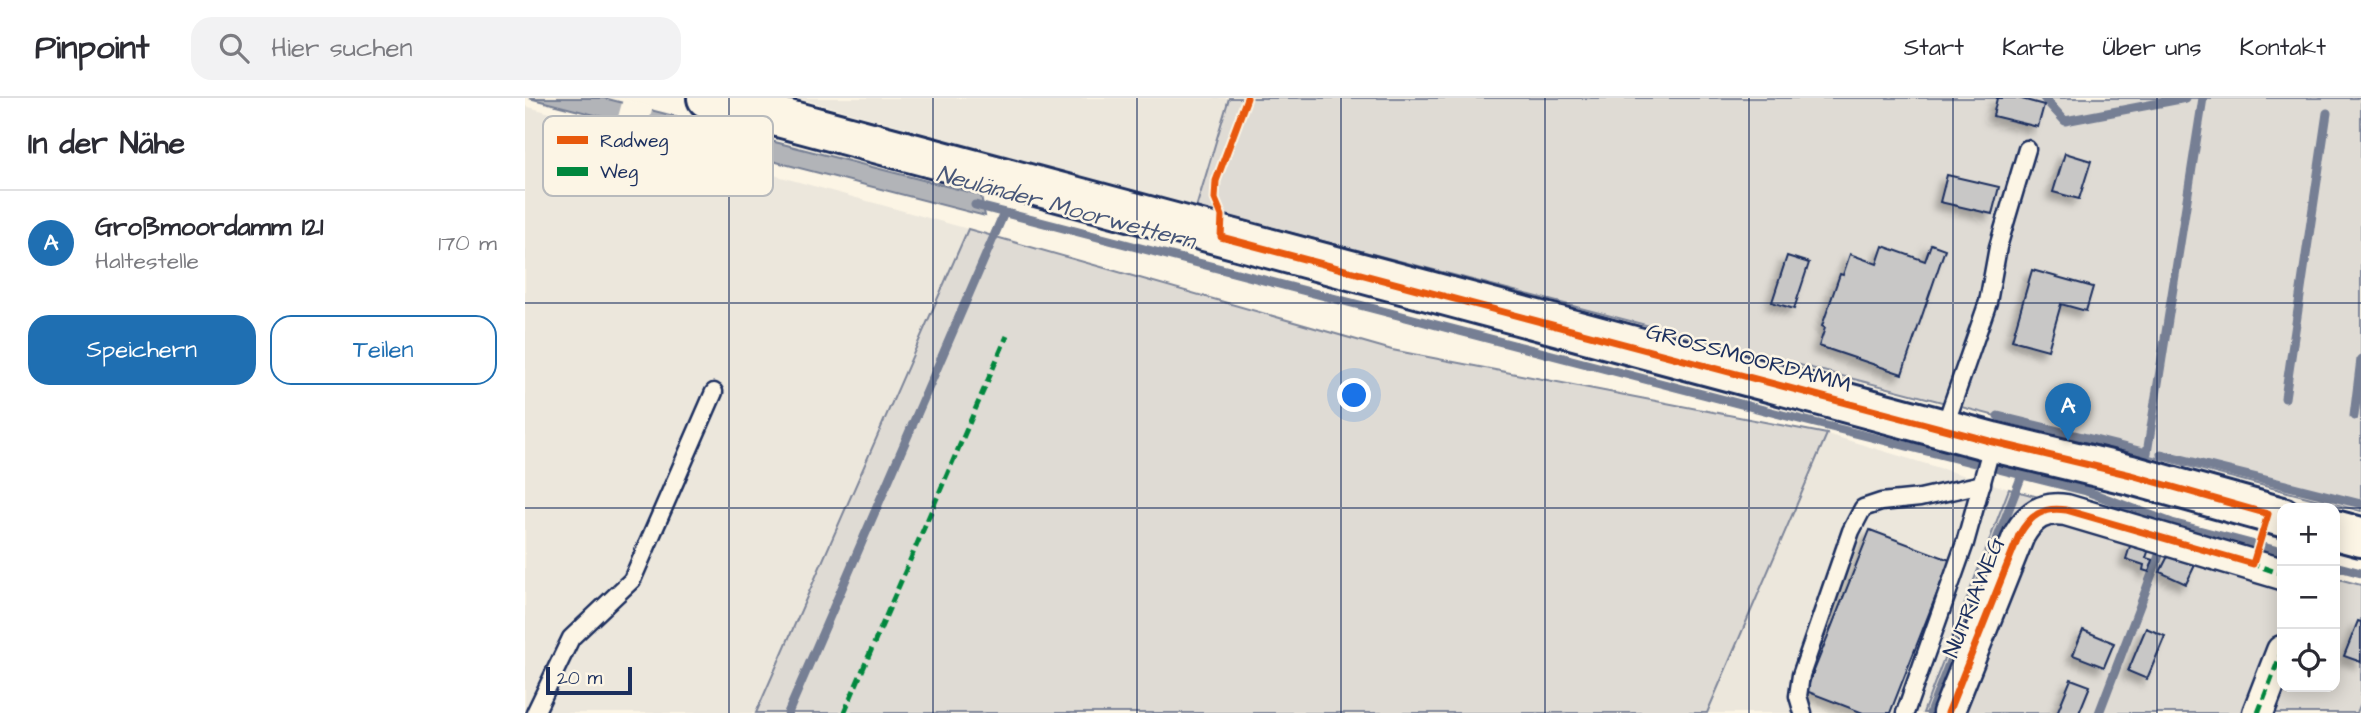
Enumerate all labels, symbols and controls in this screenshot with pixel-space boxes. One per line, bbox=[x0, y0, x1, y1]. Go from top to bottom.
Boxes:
search box bbox=[191, 17, 681, 80]
text: Pinpoint bbox=[35, 25, 149, 71]
icon: search bbox=[215, 29, 253, 67]
text: Hier suchen bbox=[271, 30, 412, 66]
text: Start bbox=[1904, 31, 1964, 65]
text: Karte bbox=[2002, 31, 2065, 65]
text: Über uns bbox=[2103, 31, 2202, 65]
text: Kontakt bbox=[2240, 31, 2326, 65]
legend bbox=[543, 116, 773, 196]
text: In der Nähe bbox=[28, 123, 185, 165]
text: Radweg bbox=[600, 128, 669, 156]
water label: Neuländer Moorwettern bbox=[933, 157, 1201, 259]
text: Weg bbox=[600, 159, 638, 187]
text: Großmoordamm 121 bbox=[95, 209, 323, 245]
text: A bbox=[44, 227, 58, 259]
text: 170 m bbox=[438, 227, 497, 259]
text: Haltestelle bbox=[95, 245, 199, 277]
button: Speichern bbox=[28, 315, 256, 385]
button: Teilen bbox=[270, 315, 497, 385]
street label: GROSSMOORDAMM bbox=[1643, 315, 1855, 401]
your location bbox=[1337, 378, 1371, 412]
pin: A bbox=[2045, 383, 2091, 441]
map controls bbox=[2277, 503, 2340, 692]
button: + bbox=[2277, 503, 2340, 566]
street label: NUTRIAWEG bbox=[1935, 532, 2013, 662]
button: − bbox=[2277, 566, 2340, 629]
button: locate bbox=[2277, 629, 2340, 692]
scale bar bbox=[546, 664, 632, 696]
text: 20 m bbox=[557, 665, 602, 692]

